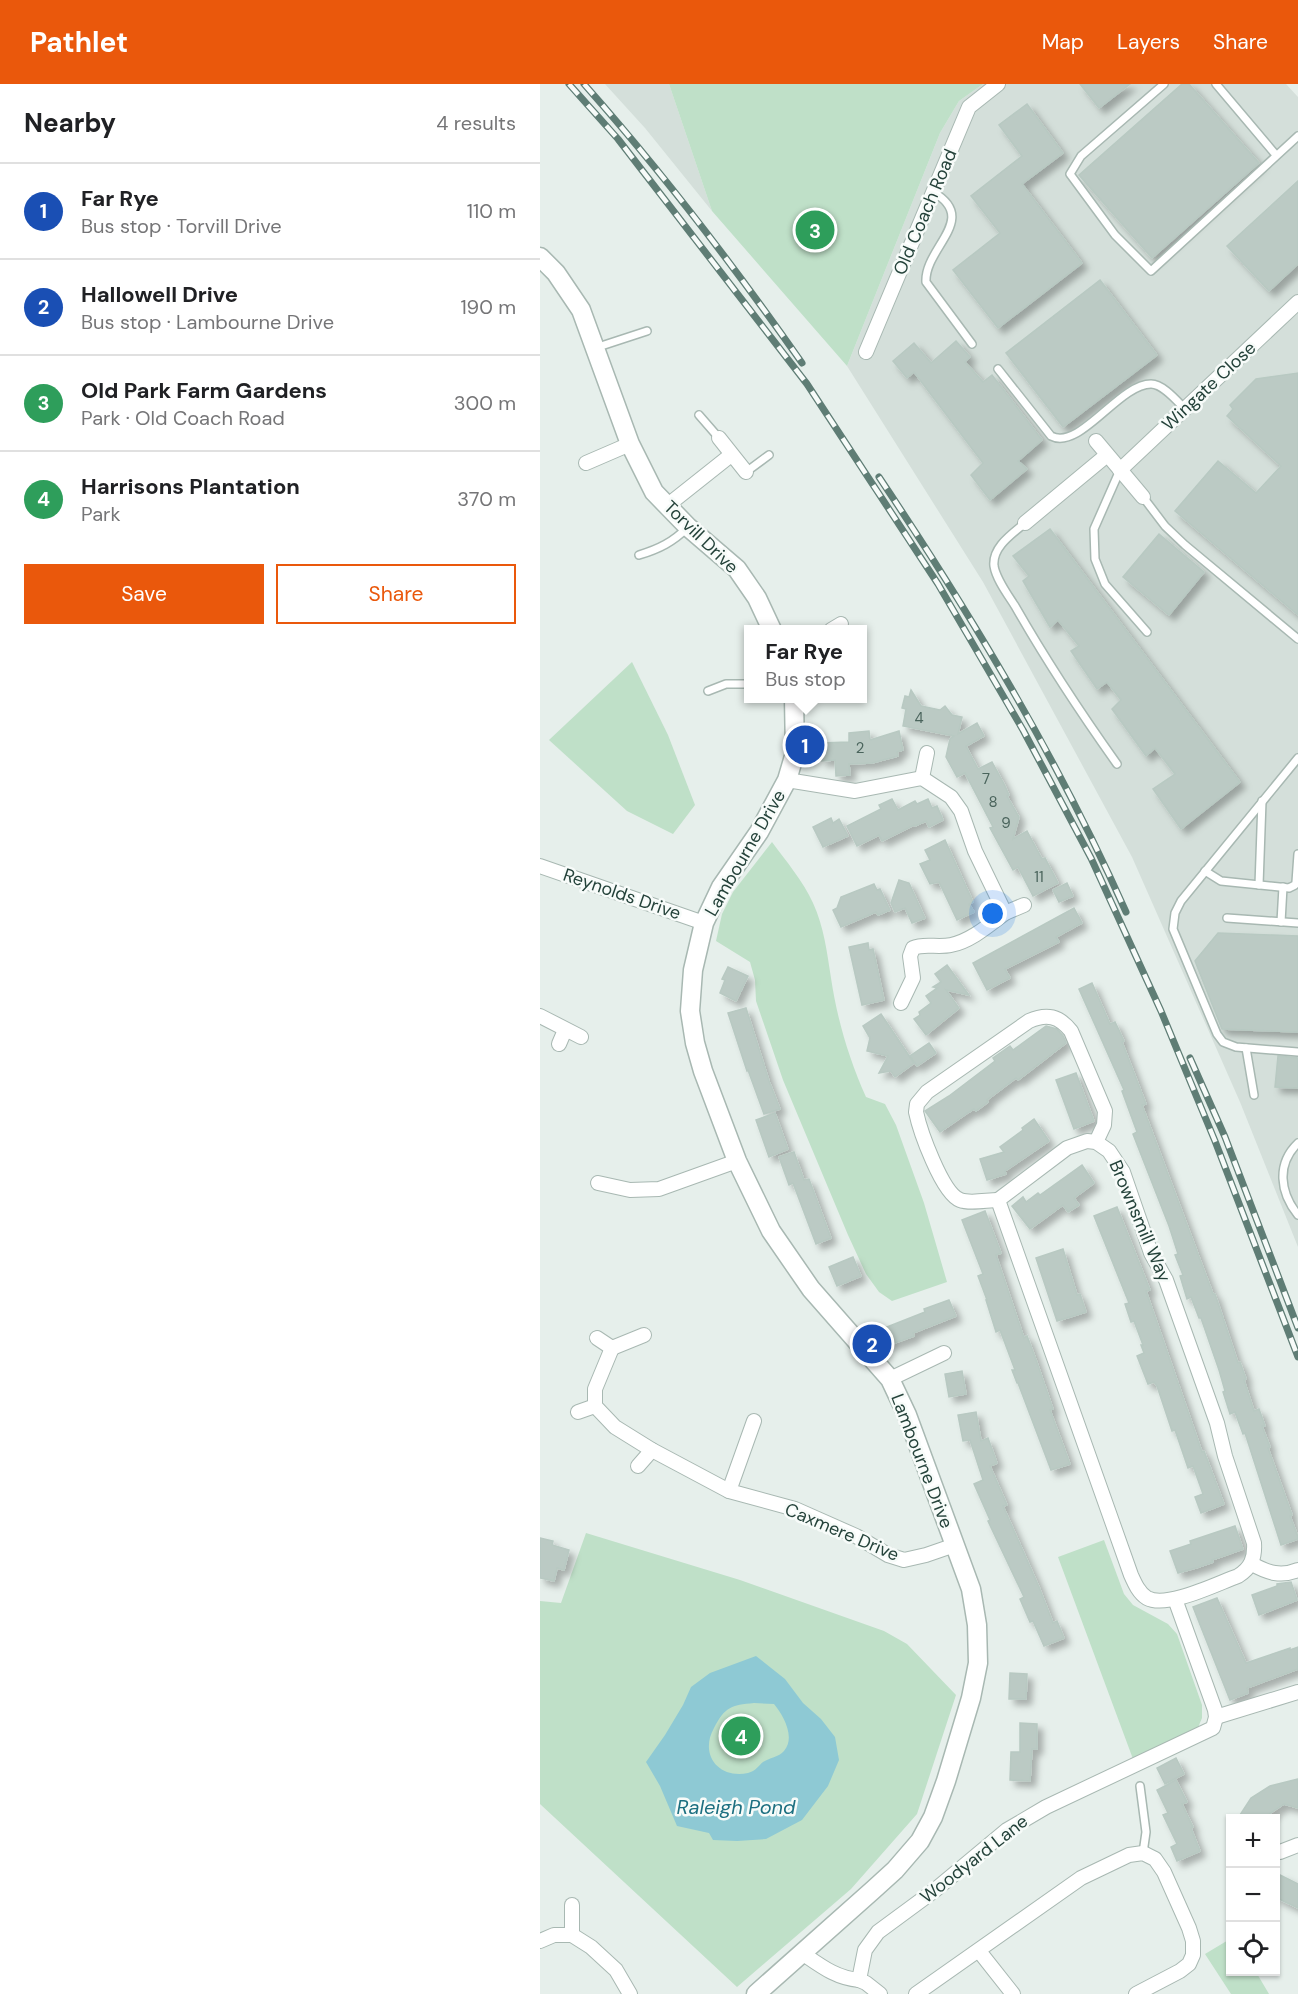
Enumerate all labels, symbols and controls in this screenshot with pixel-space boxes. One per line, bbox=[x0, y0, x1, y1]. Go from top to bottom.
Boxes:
text: Pathlet bbox=[30, 24, 128, 61]
text: Map bbox=[1042, 28, 1084, 56]
text: Layers bbox=[1117, 28, 1180, 56]
text: Share bbox=[1213, 28, 1268, 56]
text: Nearby bbox=[24, 106, 116, 140]
text: 4 results bbox=[436, 110, 516, 136]
street label: Old Coach Road bbox=[888, 145, 962, 279]
text: Far Rye bbox=[81, 184, 159, 213]
text: 1 bbox=[40, 198, 47, 224]
text: 110 m bbox=[467, 198, 516, 224]
pin: 3 bbox=[796, 208, 834, 252]
text: Bus stop · Torvill Drive bbox=[81, 213, 282, 239]
text: Hallowell Drive bbox=[81, 280, 238, 309]
text: 2 bbox=[38, 294, 49, 320]
text: 190 m bbox=[460, 294, 516, 320]
text: Bus stop · Lambourne Drive bbox=[81, 309, 334, 335]
street label: Wingate Close bbox=[1157, 336, 1261, 436]
text: Old Park Farm Gardens bbox=[81, 376, 327, 405]
text: 3 bbox=[37, 390, 50, 416]
text: 300 m bbox=[454, 390, 516, 416]
text: Park · Old Coach Road bbox=[81, 405, 285, 431]
text: Harrisons Plantation bbox=[81, 472, 300, 501]
text: 4 bbox=[37, 486, 50, 512]
text: 370 m bbox=[457, 486, 516, 512]
street label: Torvill Drive bbox=[658, 495, 744, 579]
text: Park bbox=[81, 501, 121, 527]
button: Save bbox=[24, 564, 264, 624]
button: Share bbox=[276, 564, 516, 624]
popup bbox=[744, 625, 867, 703]
text: Far Rye bbox=[765, 637, 843, 666]
text: Bus stop bbox=[765, 666, 846, 692]
house number: 4 bbox=[914, 708, 924, 728]
pin: 1 bbox=[786, 722, 824, 768]
house number: 2 bbox=[856, 738, 864, 758]
house number: 7 bbox=[982, 769, 990, 789]
street label: Lambourne Drive bbox=[699, 785, 791, 921]
house number: 8 bbox=[988, 792, 998, 812]
house number: 9 bbox=[1001, 813, 1011, 833]
street label: Reynolds Drive bbox=[560, 863, 684, 925]
house number: 11 bbox=[1034, 867, 1044, 887]
your location bbox=[978, 899, 1007, 928]
street label: Brownsmill Way bbox=[1104, 1157, 1176, 1285]
pin: 2 bbox=[852, 1322, 892, 1366]
street label: Lambourne Drive bbox=[885, 1390, 959, 1532]
street label: Caxmere Drive bbox=[781, 1497, 903, 1567]
pin: 4 bbox=[722, 1714, 760, 1758]
water label: Raleigh Pond bbox=[677, 1794, 796, 1820]
street label: Woodyard Lane bbox=[915, 1809, 1033, 1909]
map controls bbox=[1226, 1814, 1280, 1976]
button: + bbox=[1226, 1814, 1280, 1868]
button: − bbox=[1226, 1868, 1280, 1922]
button: locate bbox=[1226, 1922, 1280, 1976]

